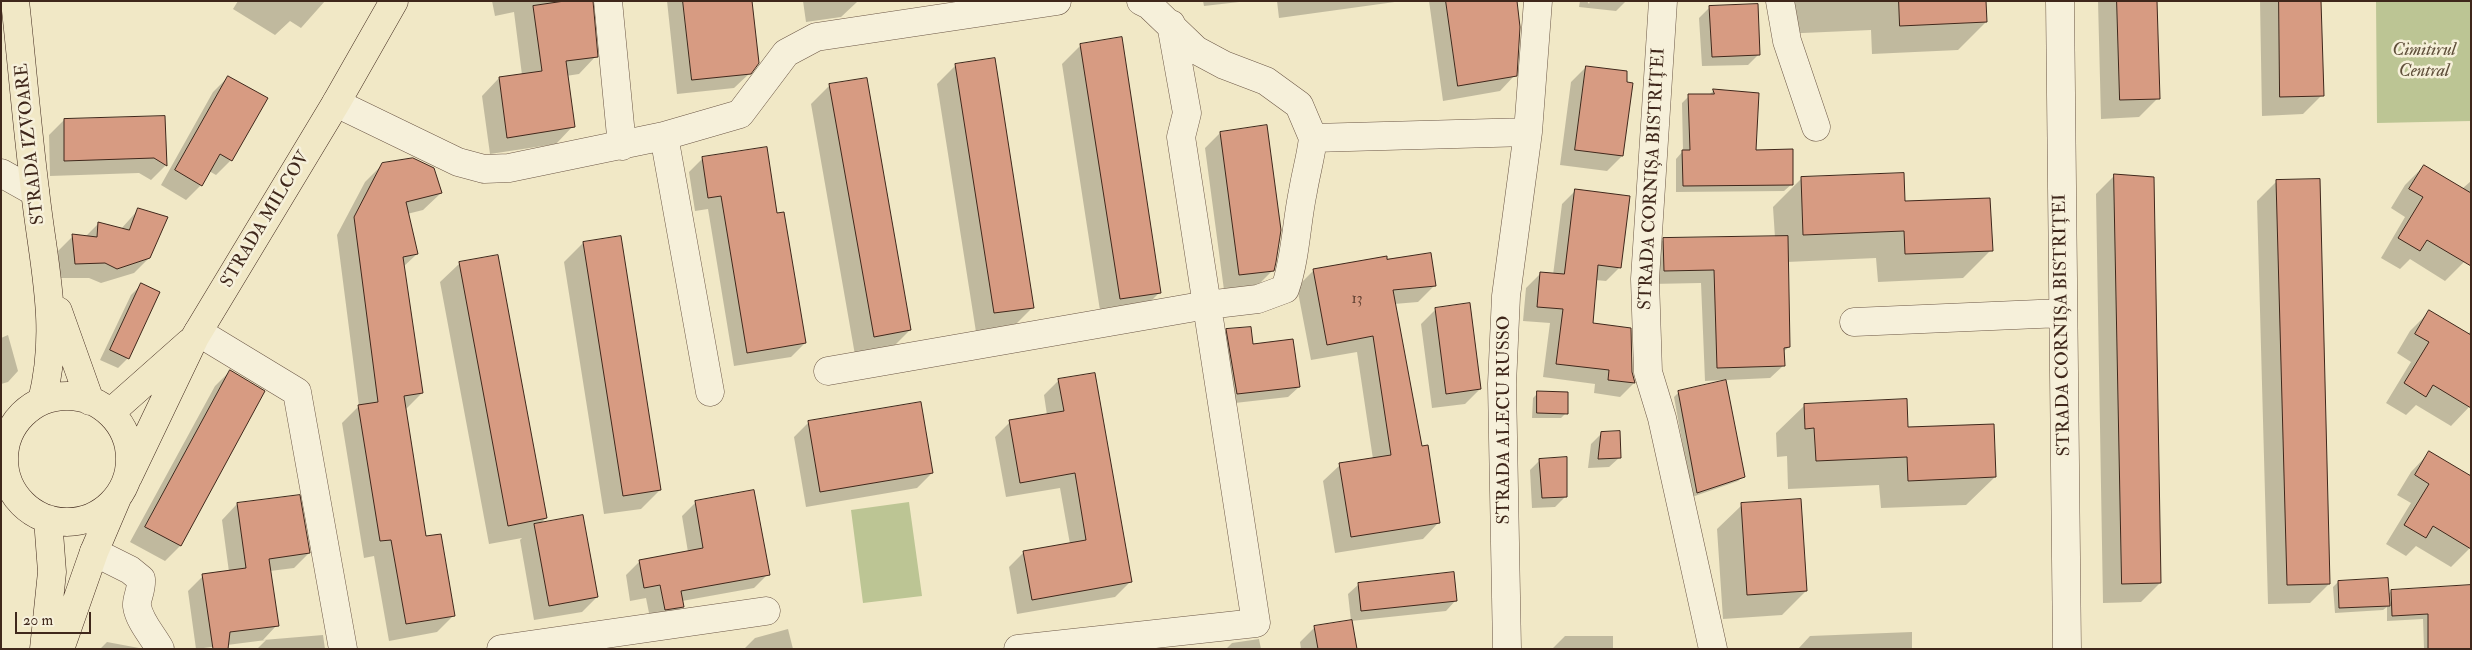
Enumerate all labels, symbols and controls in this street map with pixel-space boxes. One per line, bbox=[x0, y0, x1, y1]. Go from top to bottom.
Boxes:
park label: Cimitirul Central bbox=[2392, 40, 2456, 82]
street label: STRADA CORNIȘA BISTRIȚEI bbox=[1635, 47, 1671, 311]
street label: STRADA IZVOARE bbox=[12, 62, 50, 226]
street label: STRADA MILCOV bbox=[217, 148, 315, 292]
street label: STRADA CORNIȘA BISTRIȚEI bbox=[2050, 193, 2076, 457]
house number: 13 bbox=[1351, 291, 1363, 309]
street label: STRADA ALECU RUSSO bbox=[1494, 316, 1516, 524]
scale bar bbox=[18, 602, 94, 634]
text: 20 m bbox=[23, 611, 53, 630]

